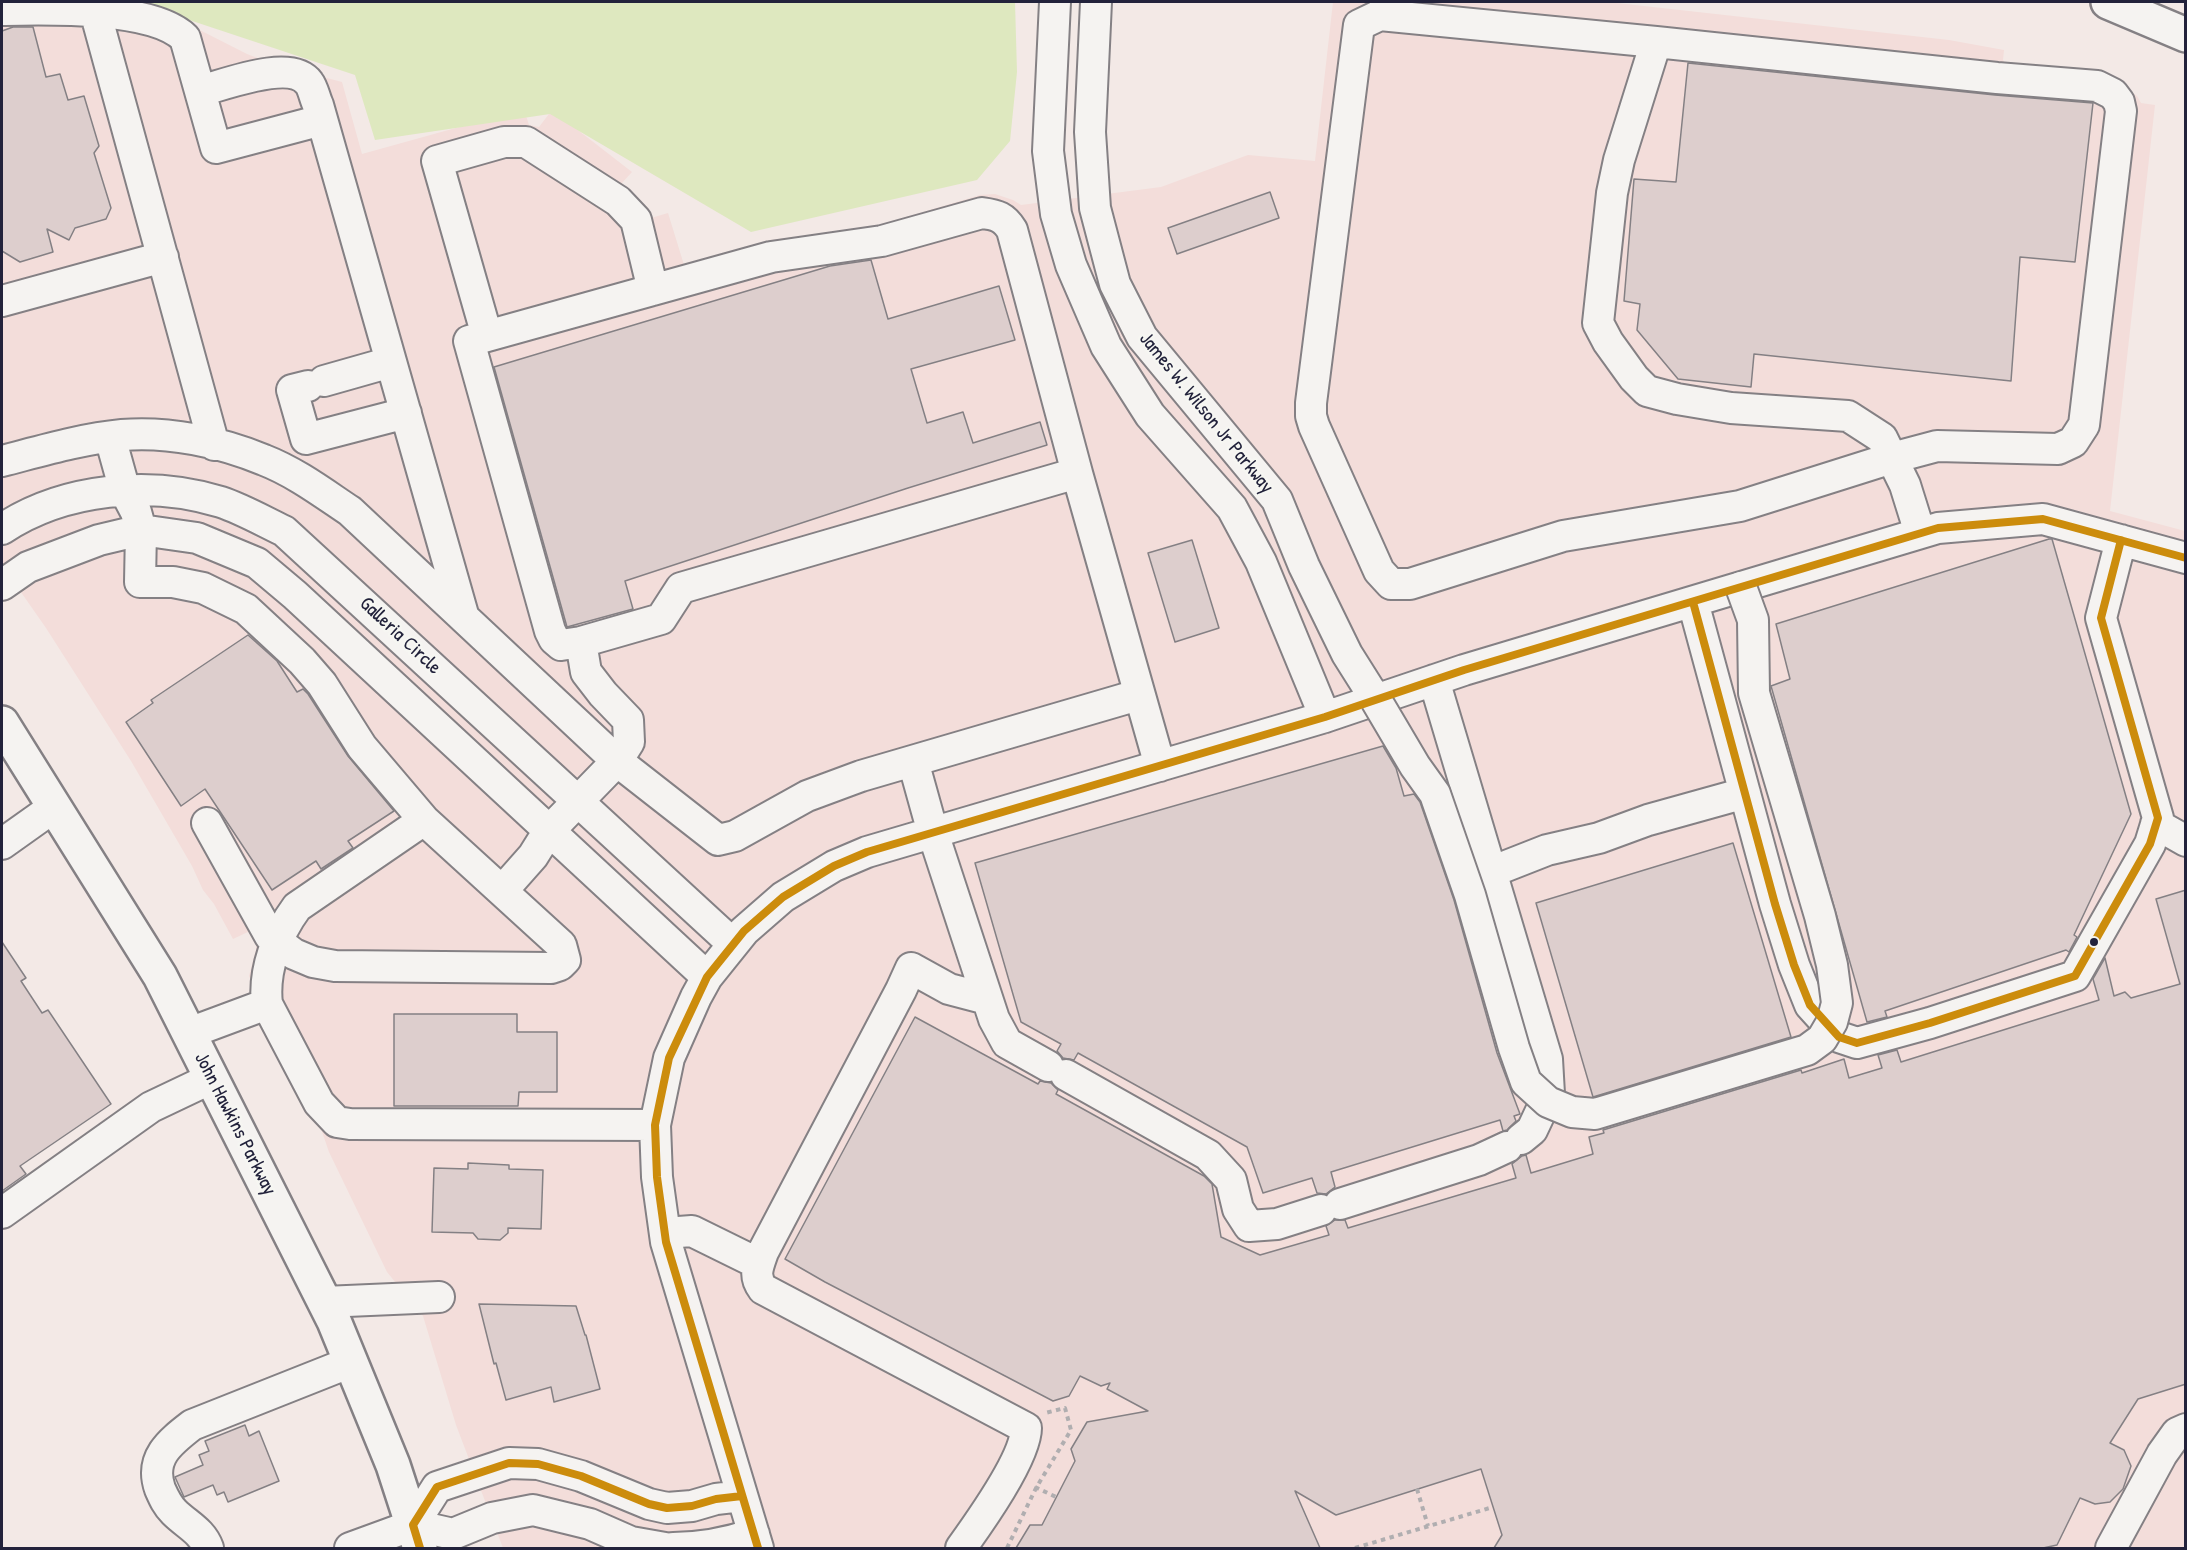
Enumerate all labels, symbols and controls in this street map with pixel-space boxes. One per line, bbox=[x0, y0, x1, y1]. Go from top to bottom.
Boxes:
street label: James W. Wilson Jr Parkway bbox=[1134, 328, 1278, 498]
street label: Galleria Circle bbox=[354, 592, 446, 680]
unlabelled marker bbox=[2088, 936, 2100, 948]
street label: John Hawkins Parkway bbox=[189, 1049, 281, 1199]

